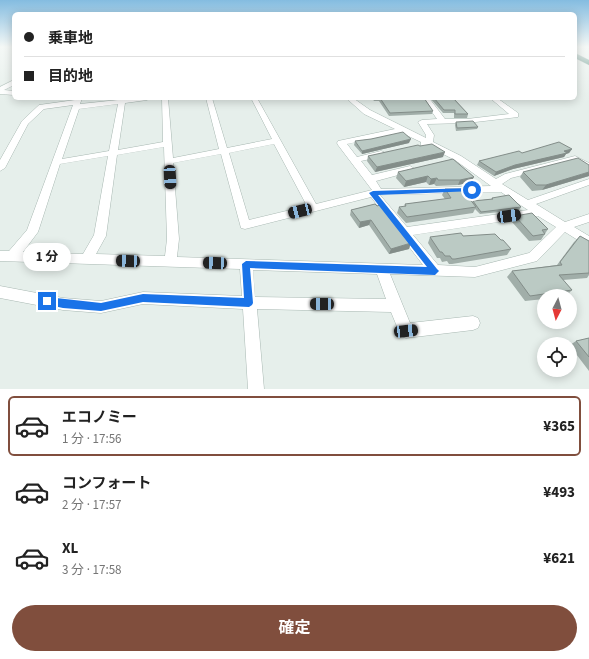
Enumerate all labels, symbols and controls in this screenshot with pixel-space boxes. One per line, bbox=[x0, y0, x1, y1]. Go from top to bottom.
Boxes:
text: 乗車地 bbox=[48, 28, 93, 49]
text: 目的地 bbox=[48, 66, 93, 87]
car bbox=[163, 165, 177, 189]
route start bbox=[463, 181, 481, 199]
car bbox=[287, 202, 313, 220]
car bbox=[496, 208, 522, 224]
callout: 1 分 bbox=[23, 243, 71, 271]
text: 1 分 bbox=[36, 248, 58, 266]
car bbox=[116, 255, 140, 267]
car bbox=[203, 257, 227, 269]
north arrow bbox=[537, 289, 577, 329]
map controls bbox=[537, 289, 577, 377]
route end bbox=[38, 292, 56, 310]
car bbox=[310, 298, 334, 310]
car bbox=[393, 324, 419, 338]
button: locate bbox=[537, 337, 577, 377]
text: エコノミー bbox=[62, 407, 137, 428]
icon: car bbox=[14, 408, 50, 444]
text: ¥365 bbox=[543, 416, 575, 437]
text: 1 分 · 17:56 bbox=[62, 430, 122, 448]
text: コンフォート bbox=[62, 473, 152, 494]
icon: car bbox=[14, 474, 50, 510]
text: ¥493 bbox=[543, 482, 575, 503]
text: 2 分 · 17:57 bbox=[62, 496, 122, 514]
text: XL bbox=[62, 538, 78, 559]
icon: car bbox=[14, 540, 50, 576]
text: ¥621 bbox=[543, 548, 575, 569]
text: 3 分 · 17:58 bbox=[62, 561, 122, 579]
button: 確定 bbox=[12, 605, 577, 651]

